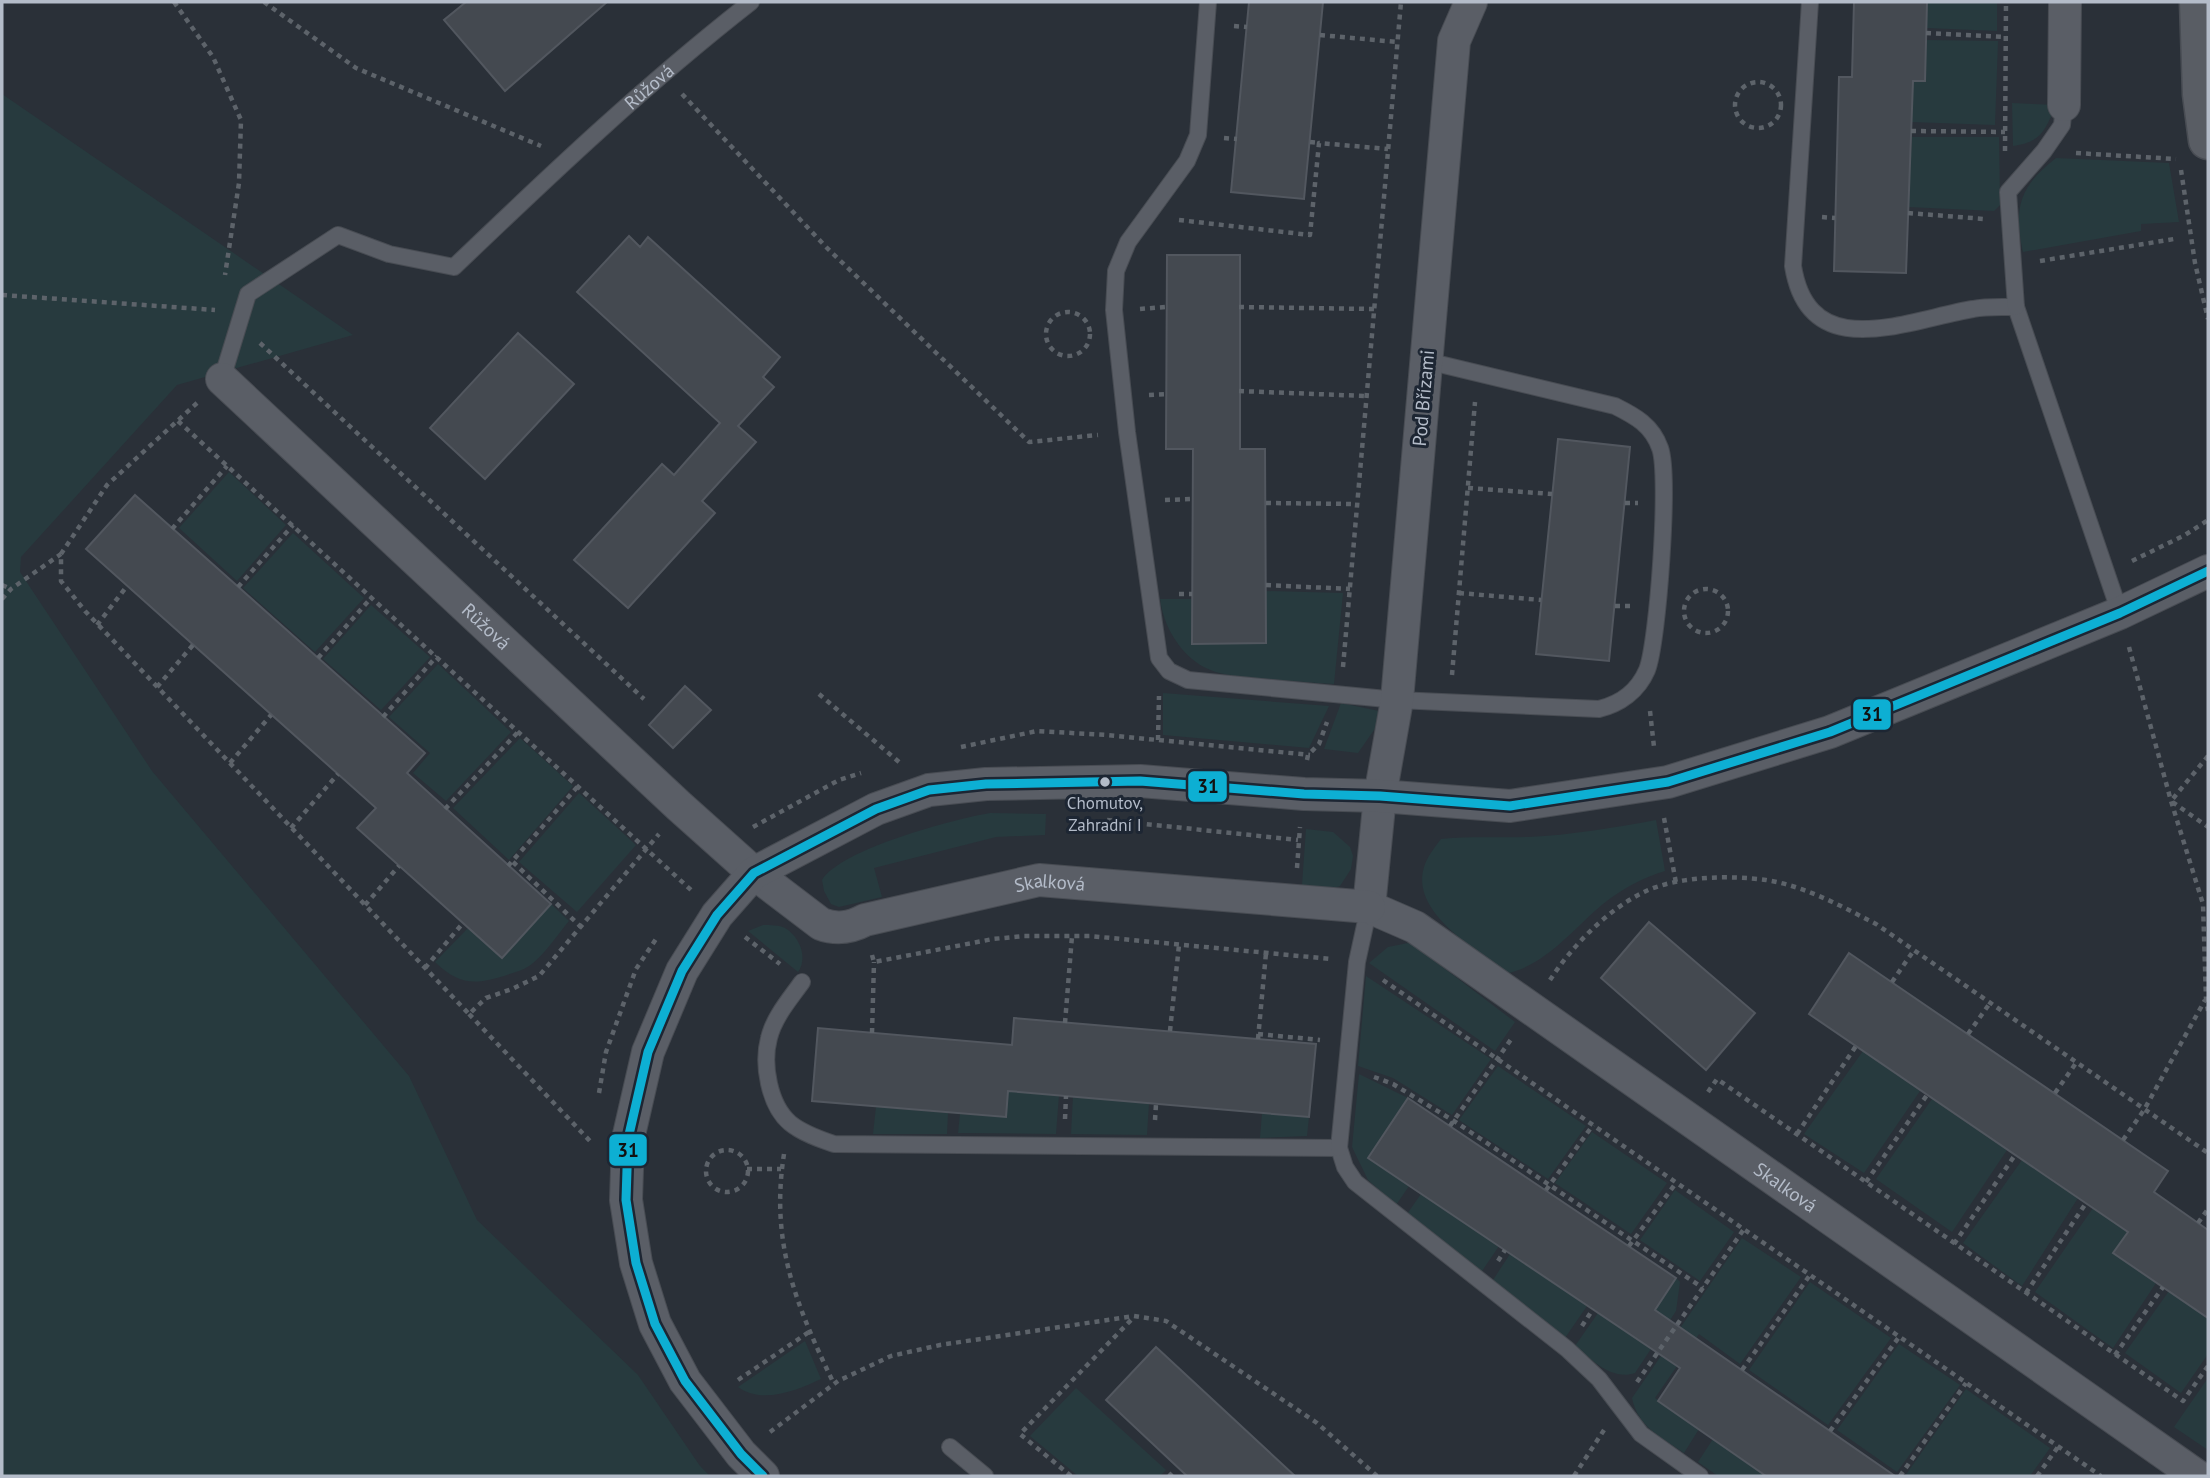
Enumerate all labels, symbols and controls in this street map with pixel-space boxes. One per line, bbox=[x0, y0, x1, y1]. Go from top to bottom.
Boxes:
street label: Růžová bbox=[619, 58, 679, 115]
street label: Pod Břízami bbox=[1407, 349, 1439, 447]
street label: Růžová bbox=[457, 598, 516, 655]
line badge: 31 bbox=[1852, 698, 1892, 731]
text: 31 bbox=[1861, 702, 1883, 726]
line badge: 31 bbox=[1187, 770, 1228, 803]
text: 31 bbox=[1197, 774, 1219, 798]
marker: Chomutov, Zahradní I bbox=[1098, 775, 1112, 789]
place label: Chomutov, Zahradní I bbox=[1067, 792, 1143, 836]
street label: Skalková bbox=[1012, 868, 1086, 897]
line badge: 31 bbox=[608, 1133, 648, 1167]
text: 31 bbox=[617, 1138, 639, 1162]
street label: Skalková bbox=[1749, 1157, 1822, 1218]

